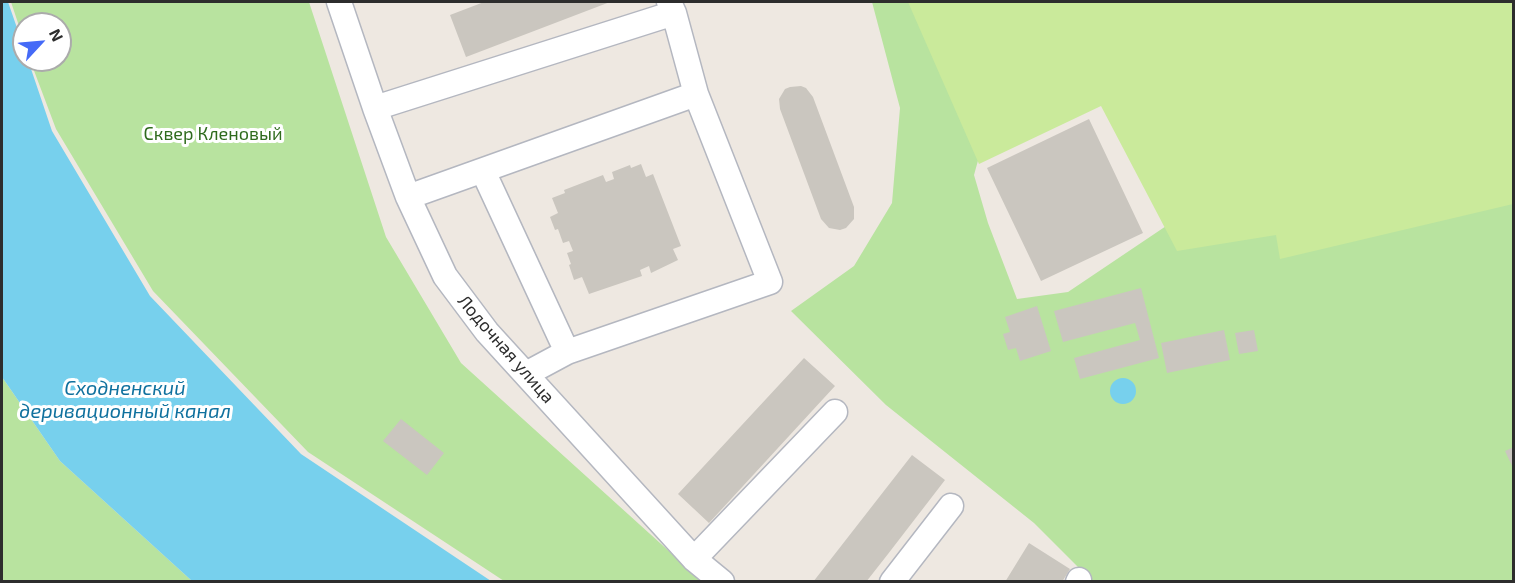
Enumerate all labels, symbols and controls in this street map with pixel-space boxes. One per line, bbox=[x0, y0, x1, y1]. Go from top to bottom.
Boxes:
north arrow bbox=[12, 12, 72, 72]
text: N bbox=[46, 25, 68, 44]
park label: Сквер Кленовый bbox=[144, 123, 282, 145]
street label: Лодочная улица bbox=[453, 290, 559, 408]
water label: Сходненский деривационный канал bbox=[19, 376, 231, 423]

